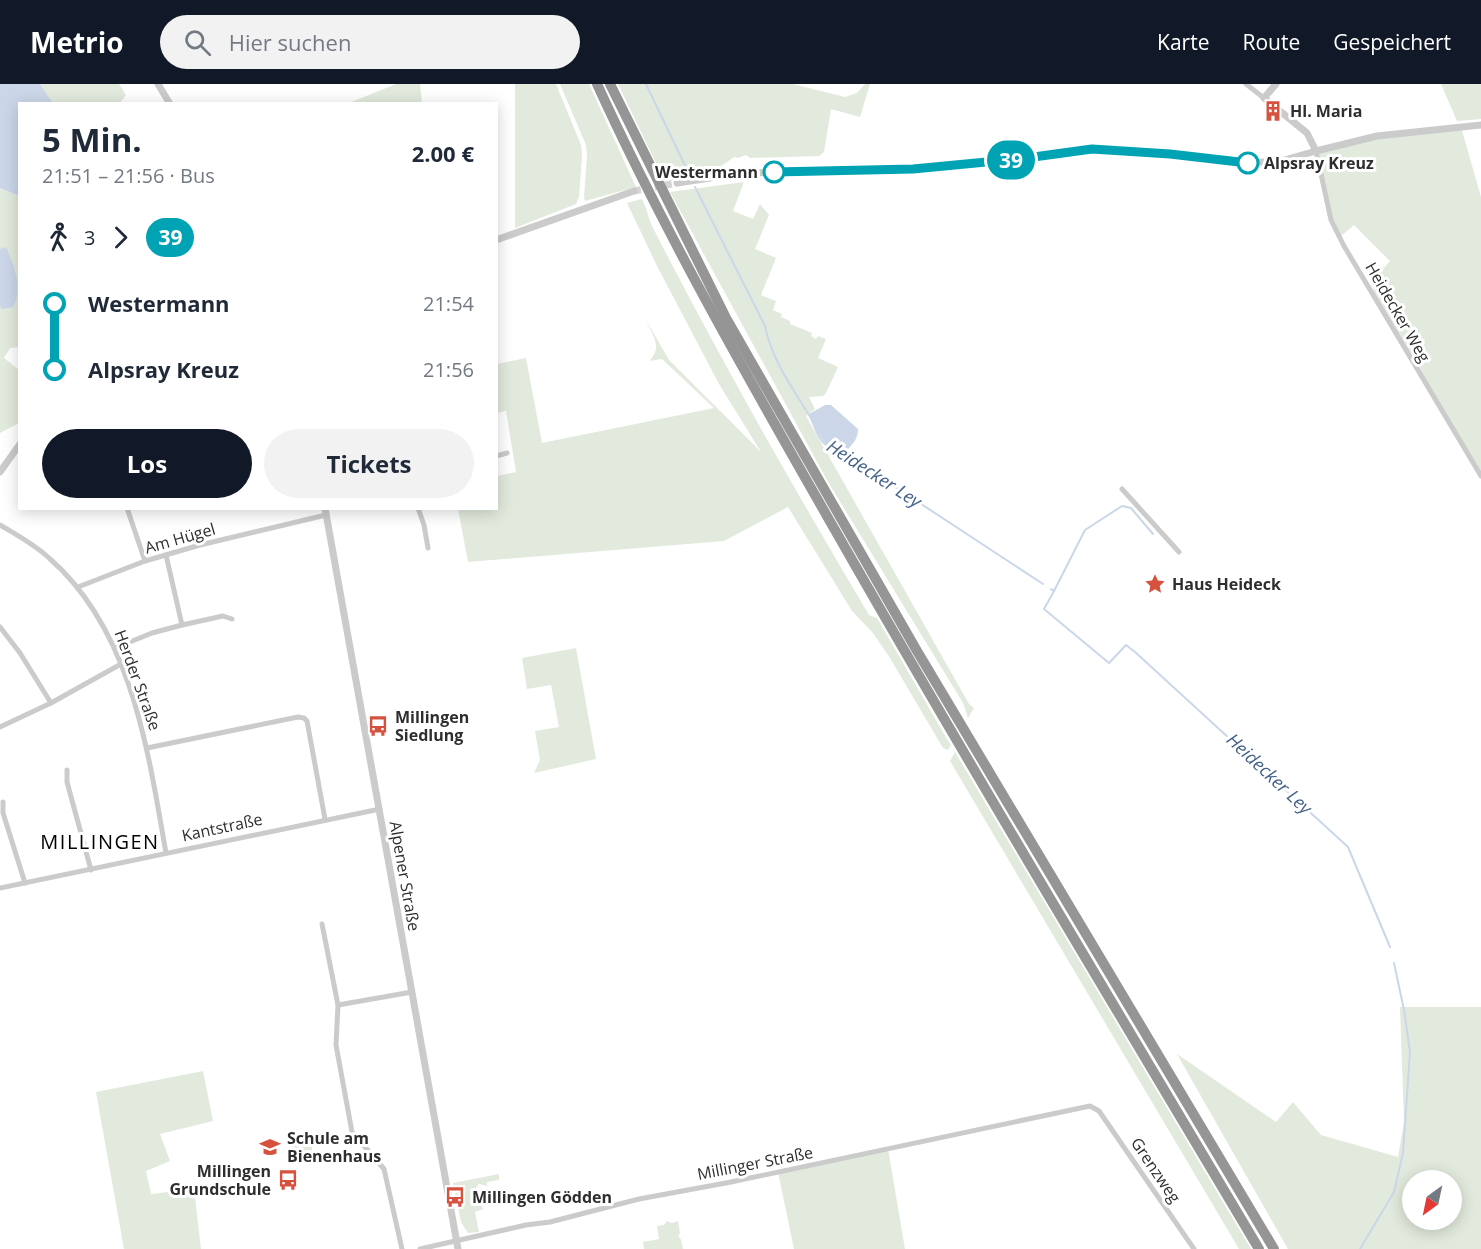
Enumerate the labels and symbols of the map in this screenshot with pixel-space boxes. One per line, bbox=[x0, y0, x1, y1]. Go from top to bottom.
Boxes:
building icon: Hl. Maria bbox=[1261, 99, 1285, 123]
place label: Hl. Maria bbox=[1290, 100, 1362, 122]
line badge: 39 bbox=[984, 140, 1038, 180]
marker: Alpsray Kreuz bbox=[1237, 152, 1259, 174]
place label: Alpsray Kreuz bbox=[1264, 152, 1374, 174]
place label: Westermann bbox=[655, 161, 758, 183]
marker: Westermann bbox=[763, 161, 785, 183]
street label: Heidecker Weg bbox=[1361, 258, 1436, 366]
water label: Heidecker Ley bbox=[822, 433, 928, 514]
street label: Am Hügel bbox=[142, 517, 218, 559]
place icon: Haus Heideck bbox=[1143, 572, 1167, 596]
place label: Haus Heideck bbox=[1172, 573, 1281, 595]
street label: Herder Straße bbox=[110, 627, 166, 733]
place label: Millingen Siedlung bbox=[395, 706, 469, 746]
bus stop icon: Millingen Siedlung bbox=[366, 714, 390, 738]
water label: Heidecker Ley bbox=[1222, 727, 1319, 820]
street label: Kantstraße bbox=[180, 808, 264, 846]
street label: Alpener Straße bbox=[385, 819, 425, 933]
district label: MILLINGEN bbox=[40, 828, 160, 855]
place label: Schule am Bienenhaus bbox=[287, 1127, 381, 1167]
street label: Grenzweg bbox=[1126, 1133, 1186, 1207]
school or university icon: Schule am Bienenhaus bbox=[258, 1135, 282, 1159]
street label: Millinger Straße bbox=[695, 1141, 815, 1185]
place label: Millingen Grundschule bbox=[169, 1160, 271, 1200]
bus stop icon: Millingen Grundschule bbox=[276, 1168, 300, 1192]
north arrow bbox=[1402, 1170, 1462, 1230]
bus stop icon: Millingen Gödden bbox=[443, 1185, 467, 1209]
place label: Millingen Gödden bbox=[472, 1186, 612, 1208]

